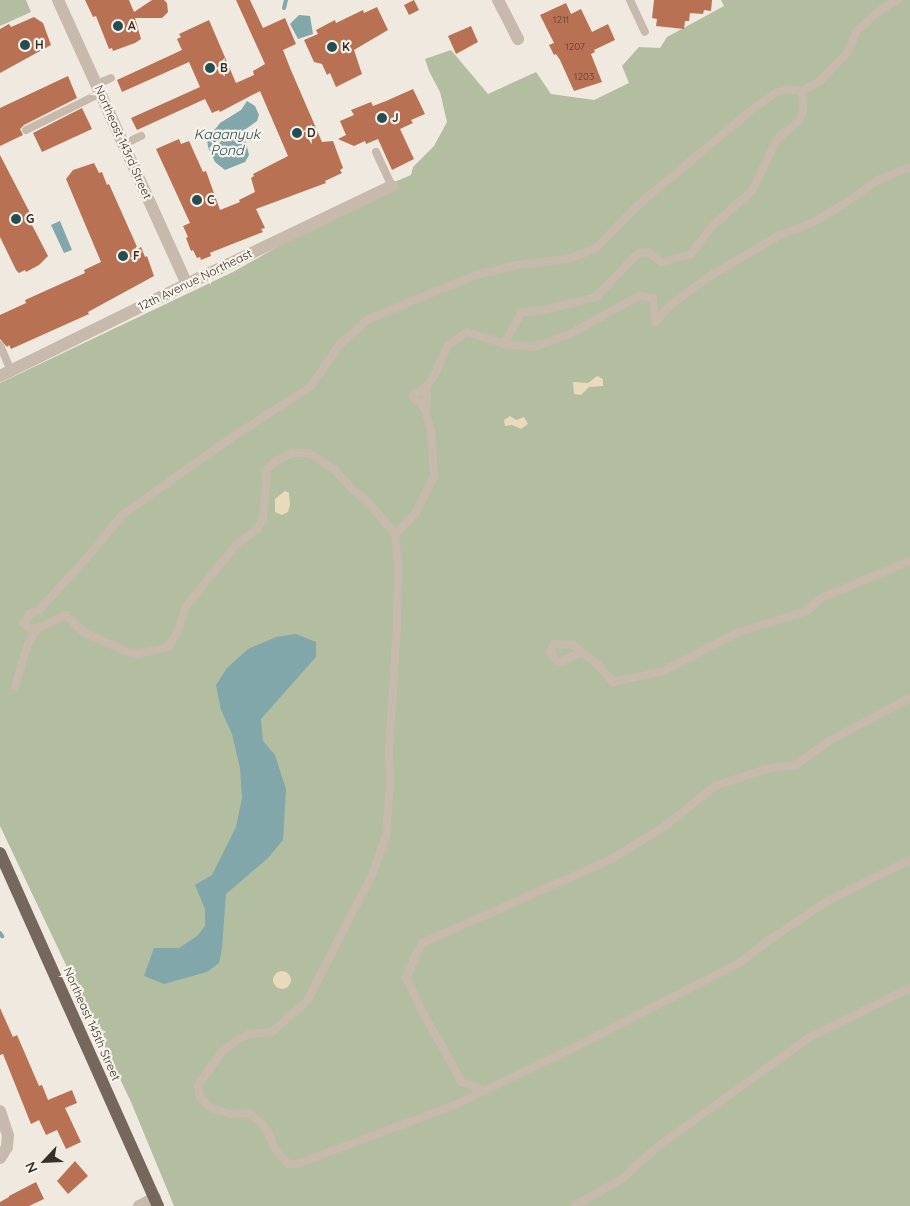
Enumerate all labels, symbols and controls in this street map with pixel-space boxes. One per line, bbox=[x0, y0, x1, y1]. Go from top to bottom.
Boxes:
house number: 1211 bbox=[553, 14, 569, 26]
place label: A bbox=[128, 19, 136, 33]
marker: A bbox=[112, 20, 124, 32]
place label: H bbox=[35, 38, 44, 52]
marker: H bbox=[19, 39, 31, 51]
place label: K bbox=[342, 40, 350, 54]
marker: K bbox=[326, 41, 338, 53]
house number: 1207 bbox=[565, 41, 585, 53]
place label: B bbox=[220, 61, 228, 75]
marker: B bbox=[204, 62, 216, 74]
house number: 1203 bbox=[574, 71, 594, 83]
street label: Northeast 143rd Street bbox=[91, 83, 155, 201]
place label: J bbox=[392, 111, 399, 125]
marker: J bbox=[376, 112, 388, 124]
water label: Kaganyuk Pond bbox=[194, 126, 260, 158]
place label: D bbox=[307, 126, 316, 140]
marker: D bbox=[291, 127, 303, 139]
place label: C bbox=[207, 193, 215, 207]
marker: C bbox=[191, 194, 203, 206]
place label: G bbox=[26, 212, 34, 226]
marker: G bbox=[10, 213, 22, 225]
street label: 12th Avenue Northeast bbox=[136, 246, 254, 314]
place label: F bbox=[133, 249, 140, 263]
marker: F bbox=[117, 250, 129, 262]
street label: Northeast 145th Street bbox=[60, 965, 124, 1083]
north arrow bbox=[20, 1136, 70, 1186]
text: N bbox=[21, 1159, 42, 1176]

